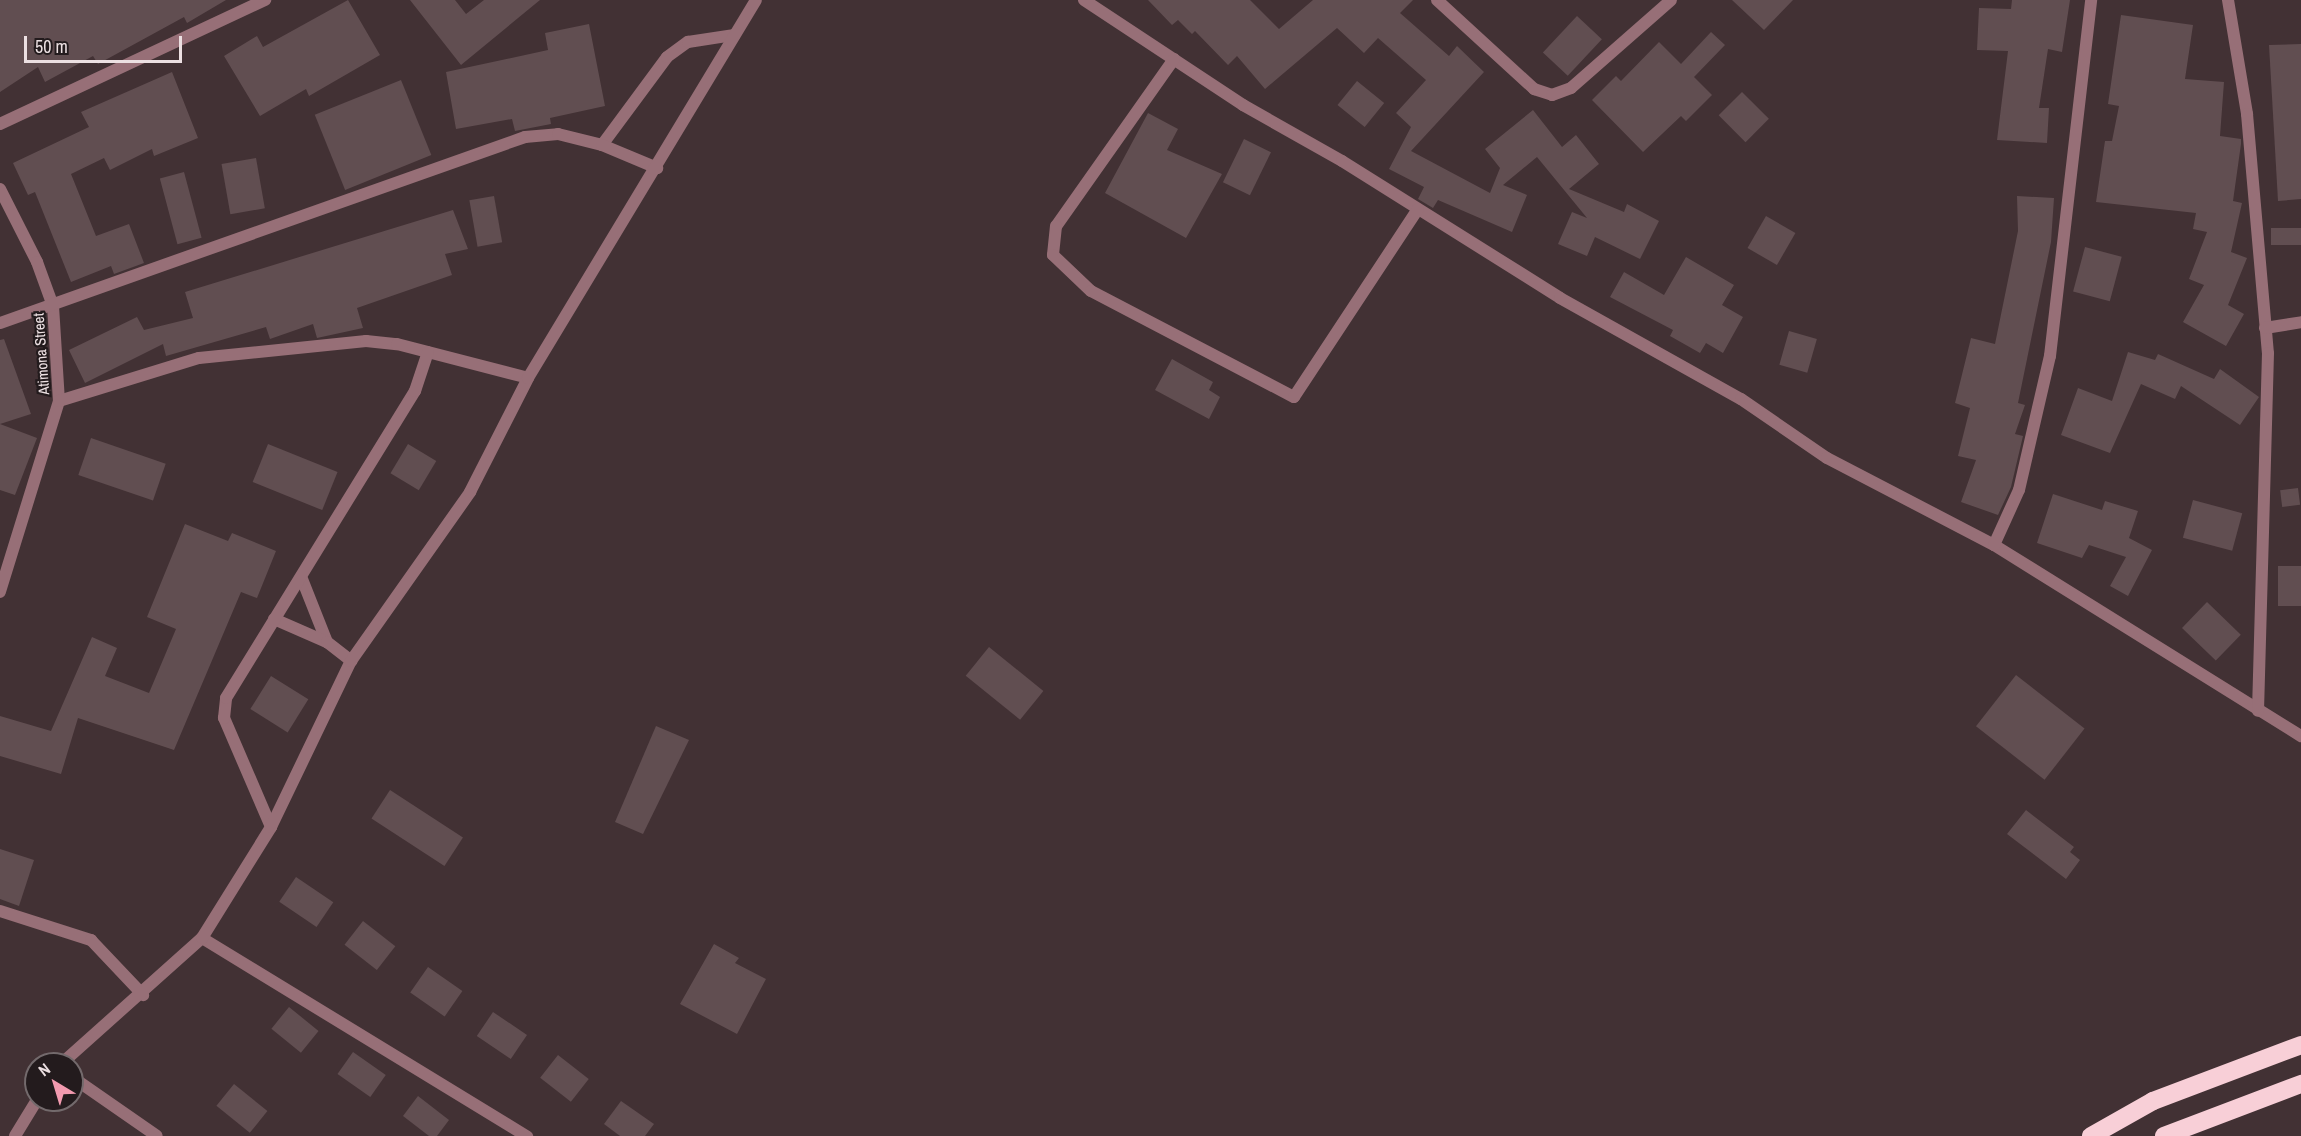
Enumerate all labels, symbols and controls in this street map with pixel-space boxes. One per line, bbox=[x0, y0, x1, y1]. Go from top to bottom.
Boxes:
scale bar bbox=[27, 24, 184, 62]
text: 50 m bbox=[35, 34, 68, 59]
street label: Atimona Street bbox=[29, 312, 53, 396]
north arrow bbox=[24, 1052, 84, 1112]
text: N bbox=[34, 1058, 55, 1081]

